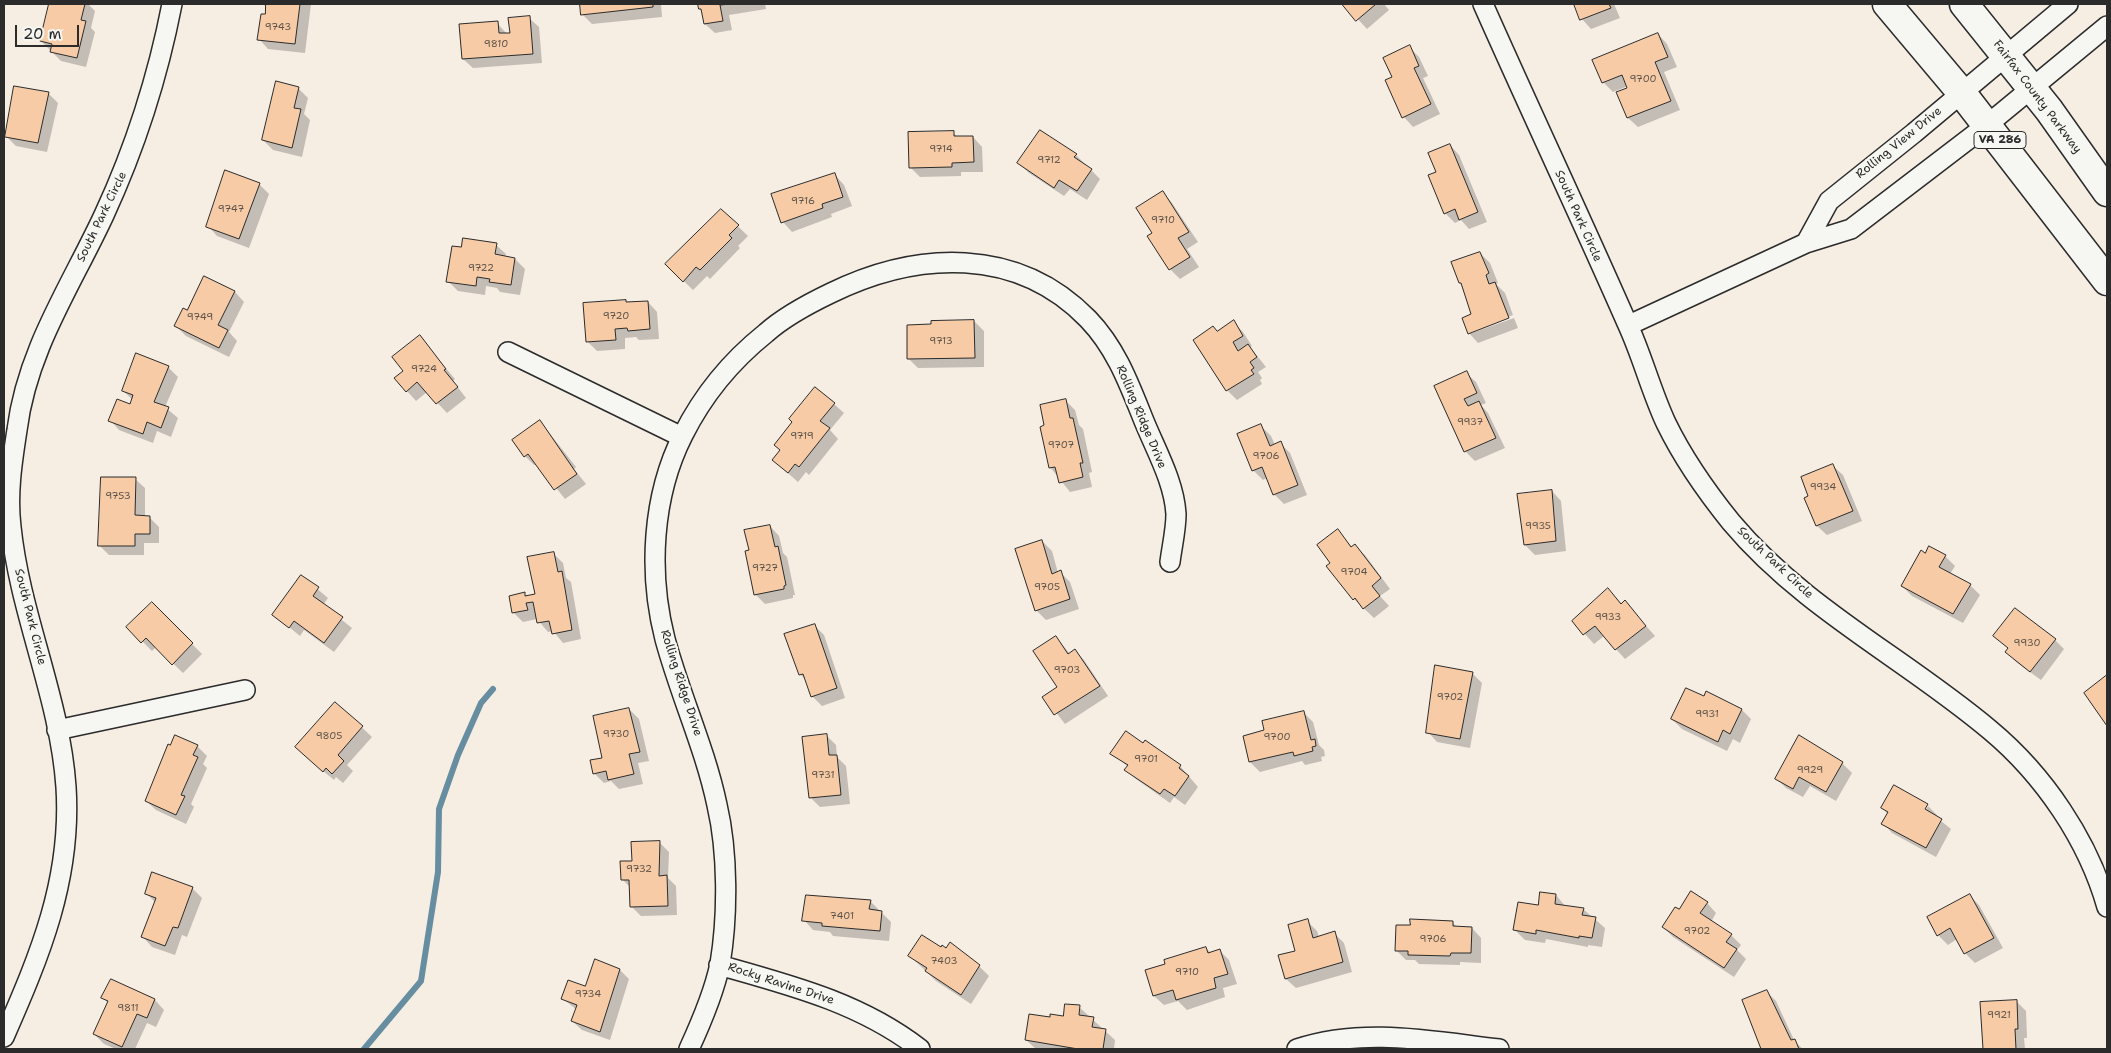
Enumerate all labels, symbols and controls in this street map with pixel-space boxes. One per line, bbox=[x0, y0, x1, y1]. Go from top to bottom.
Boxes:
scale bar bbox=[18, 15, 81, 47]
house number: 9743 bbox=[265, 21, 291, 33]
text: 20 m bbox=[23, 24, 62, 44]
street label: Fairfax County Parkway bbox=[1990, 37, 2084, 157]
house number: 9810 bbox=[484, 38, 508, 50]
house number: 9700 bbox=[1629, 73, 1657, 85]
street label: Rolling View Drive bbox=[1853, 104, 1945, 182]
road number: VA 286 bbox=[1974, 132, 2026, 148]
house number: 9714 bbox=[929, 143, 953, 155]
house number: 9712 bbox=[1037, 154, 1061, 166]
street label: South Park Circle bbox=[1551, 168, 1605, 264]
street label: South Park Circle bbox=[74, 169, 130, 265]
house number: 9716 bbox=[791, 195, 815, 207]
house number: 9747 bbox=[218, 203, 244, 215]
house number: 9710 bbox=[1151, 214, 1175, 226]
house number: 9722 bbox=[468, 262, 494, 274]
house number: 9720 bbox=[603, 310, 629, 322]
house number: 9749 bbox=[187, 311, 213, 323]
house number: 9713 bbox=[929, 335, 953, 347]
house number: 9724 bbox=[411, 363, 437, 375]
street label: Rolling Ridge Drive bbox=[1113, 363, 1169, 471]
house number: 9937 bbox=[1457, 416, 1483, 428]
house number: 9719 bbox=[790, 430, 814, 442]
house number: 9707 bbox=[1048, 439, 1074, 451]
house number: 9706 bbox=[1253, 450, 1279, 462]
house number: 9934 bbox=[1810, 481, 1836, 493]
house number: 9753 bbox=[105, 490, 131, 502]
house number: 9935 bbox=[1525, 520, 1551, 532]
street label: South Park Circle bbox=[1734, 524, 1816, 602]
house number: 9727 bbox=[752, 562, 778, 574]
house number: 9704 bbox=[1341, 566, 1367, 578]
street label: South Park Circle bbox=[11, 567, 49, 667]
house number: 9705 bbox=[1034, 581, 1060, 593]
house number: 9933 bbox=[1595, 611, 1621, 623]
street label: Rolling Ridge Drive bbox=[657, 628, 705, 738]
house number: 9930 bbox=[2014, 637, 2040, 649]
house number: 9703 bbox=[1054, 664, 1080, 676]
house number: 9702 bbox=[1437, 691, 1463, 703]
house number: 9931 bbox=[1695, 708, 1719, 720]
house number: 9730 bbox=[603, 728, 629, 740]
house number: 9805 bbox=[316, 730, 342, 742]
house number: 9700 bbox=[1263, 731, 1291, 743]
house number: 9701 bbox=[1134, 753, 1158, 765]
house number: 9929 bbox=[1797, 764, 1823, 776]
house number: 9731 bbox=[811, 769, 835, 781]
house number: 9732 bbox=[626, 863, 652, 875]
house number: 7401 bbox=[830, 910, 854, 922]
house number: 9702 bbox=[1684, 925, 1710, 937]
house number: 9706 bbox=[1420, 933, 1446, 945]
house number: 7403 bbox=[931, 955, 957, 967]
street label: Rocky Ravine Drive bbox=[726, 960, 836, 1008]
house number: 9710 bbox=[1175, 966, 1199, 978]
house number: 9734 bbox=[575, 988, 601, 1000]
house number: 9811 bbox=[117, 1002, 139, 1014]
house number: 9921 bbox=[1987, 1009, 2011, 1021]

